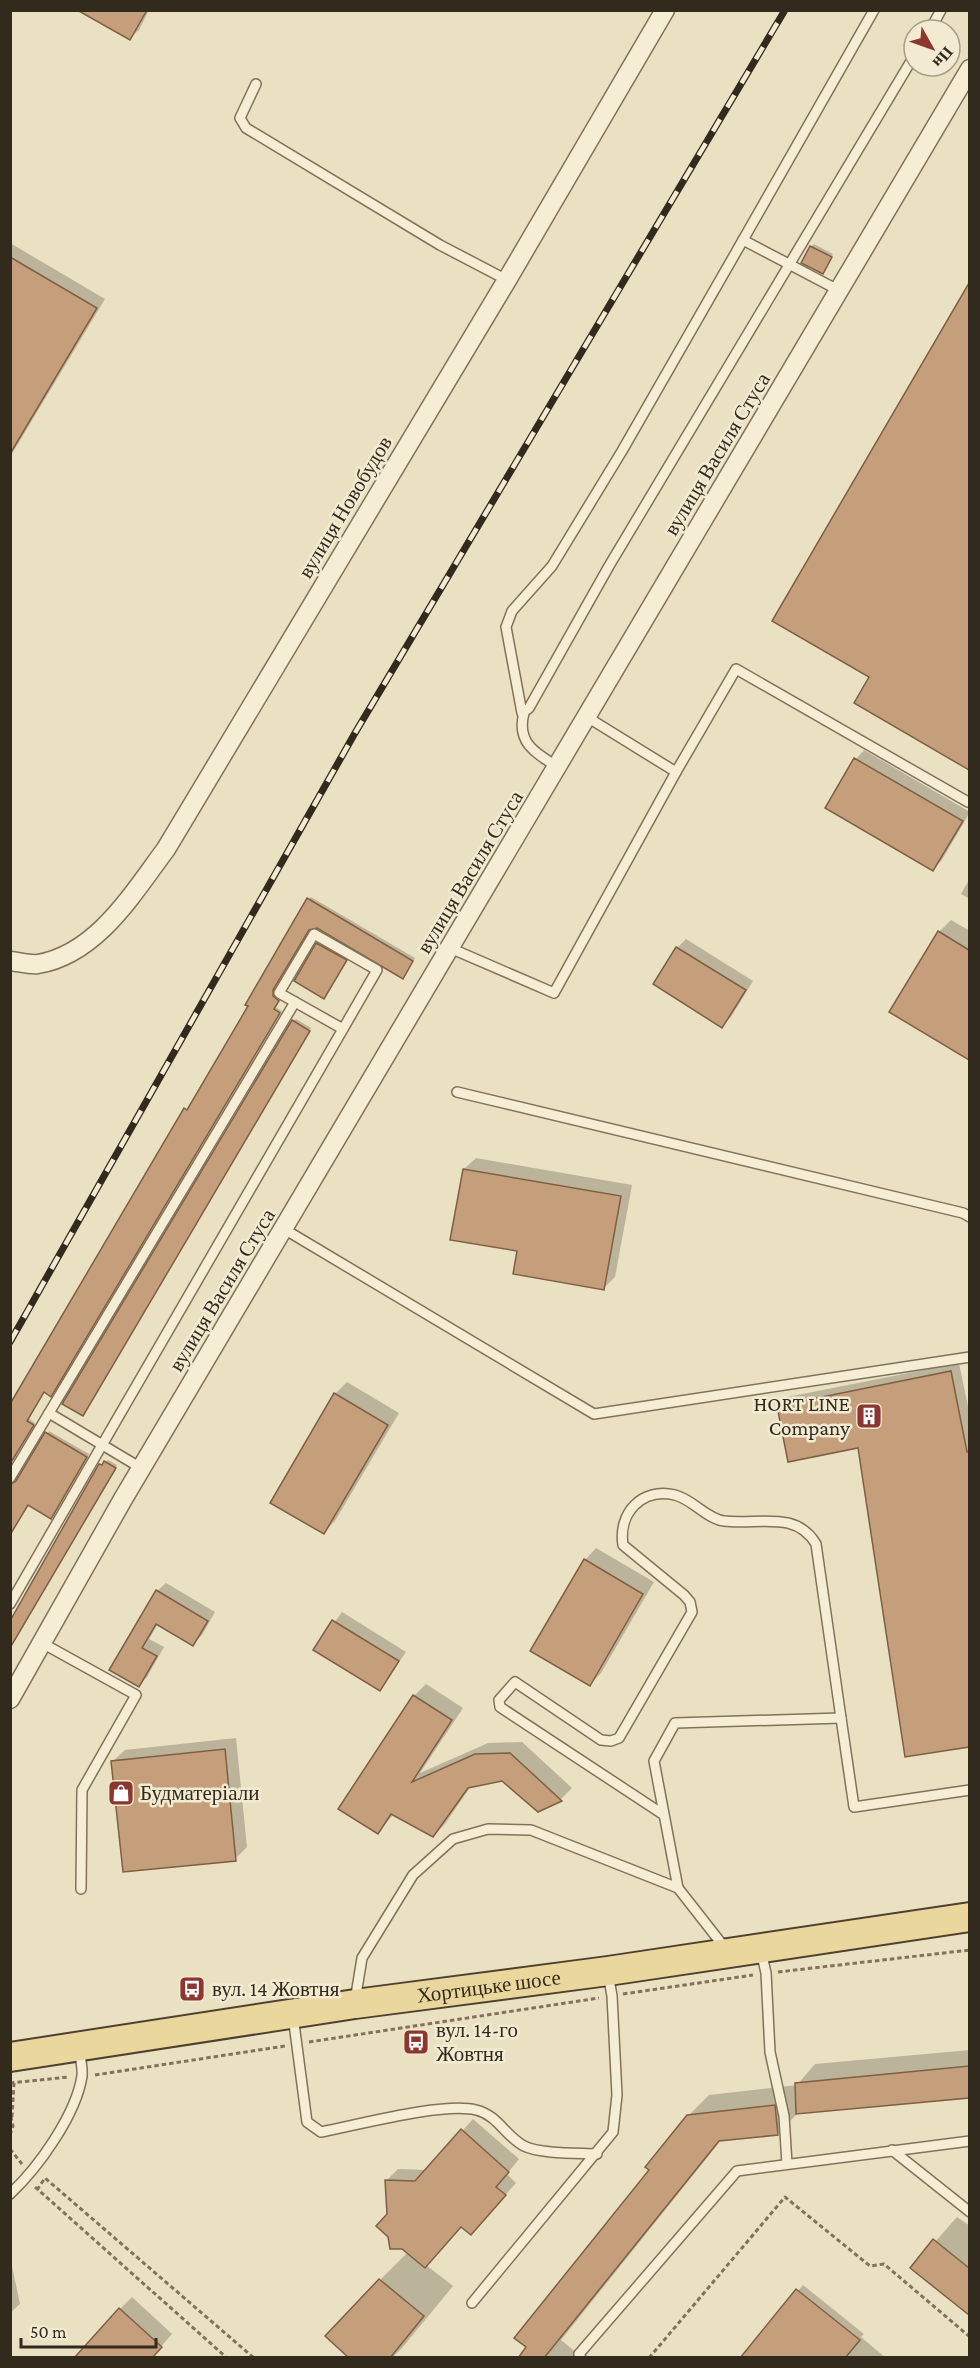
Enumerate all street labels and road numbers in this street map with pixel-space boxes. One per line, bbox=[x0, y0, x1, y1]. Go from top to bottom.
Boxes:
street label: вулиця Василя Стуса bbox=[659, 368, 775, 540]
street label: вулиця Новобудов bbox=[293, 432, 397, 582]
street label: вулиця Василя Стуса bbox=[412, 786, 528, 958]
street label: вулиця Василя Стуса bbox=[164, 1204, 280, 1376]
street label: Хортицьке шосе bbox=[415, 1965, 562, 2008]

